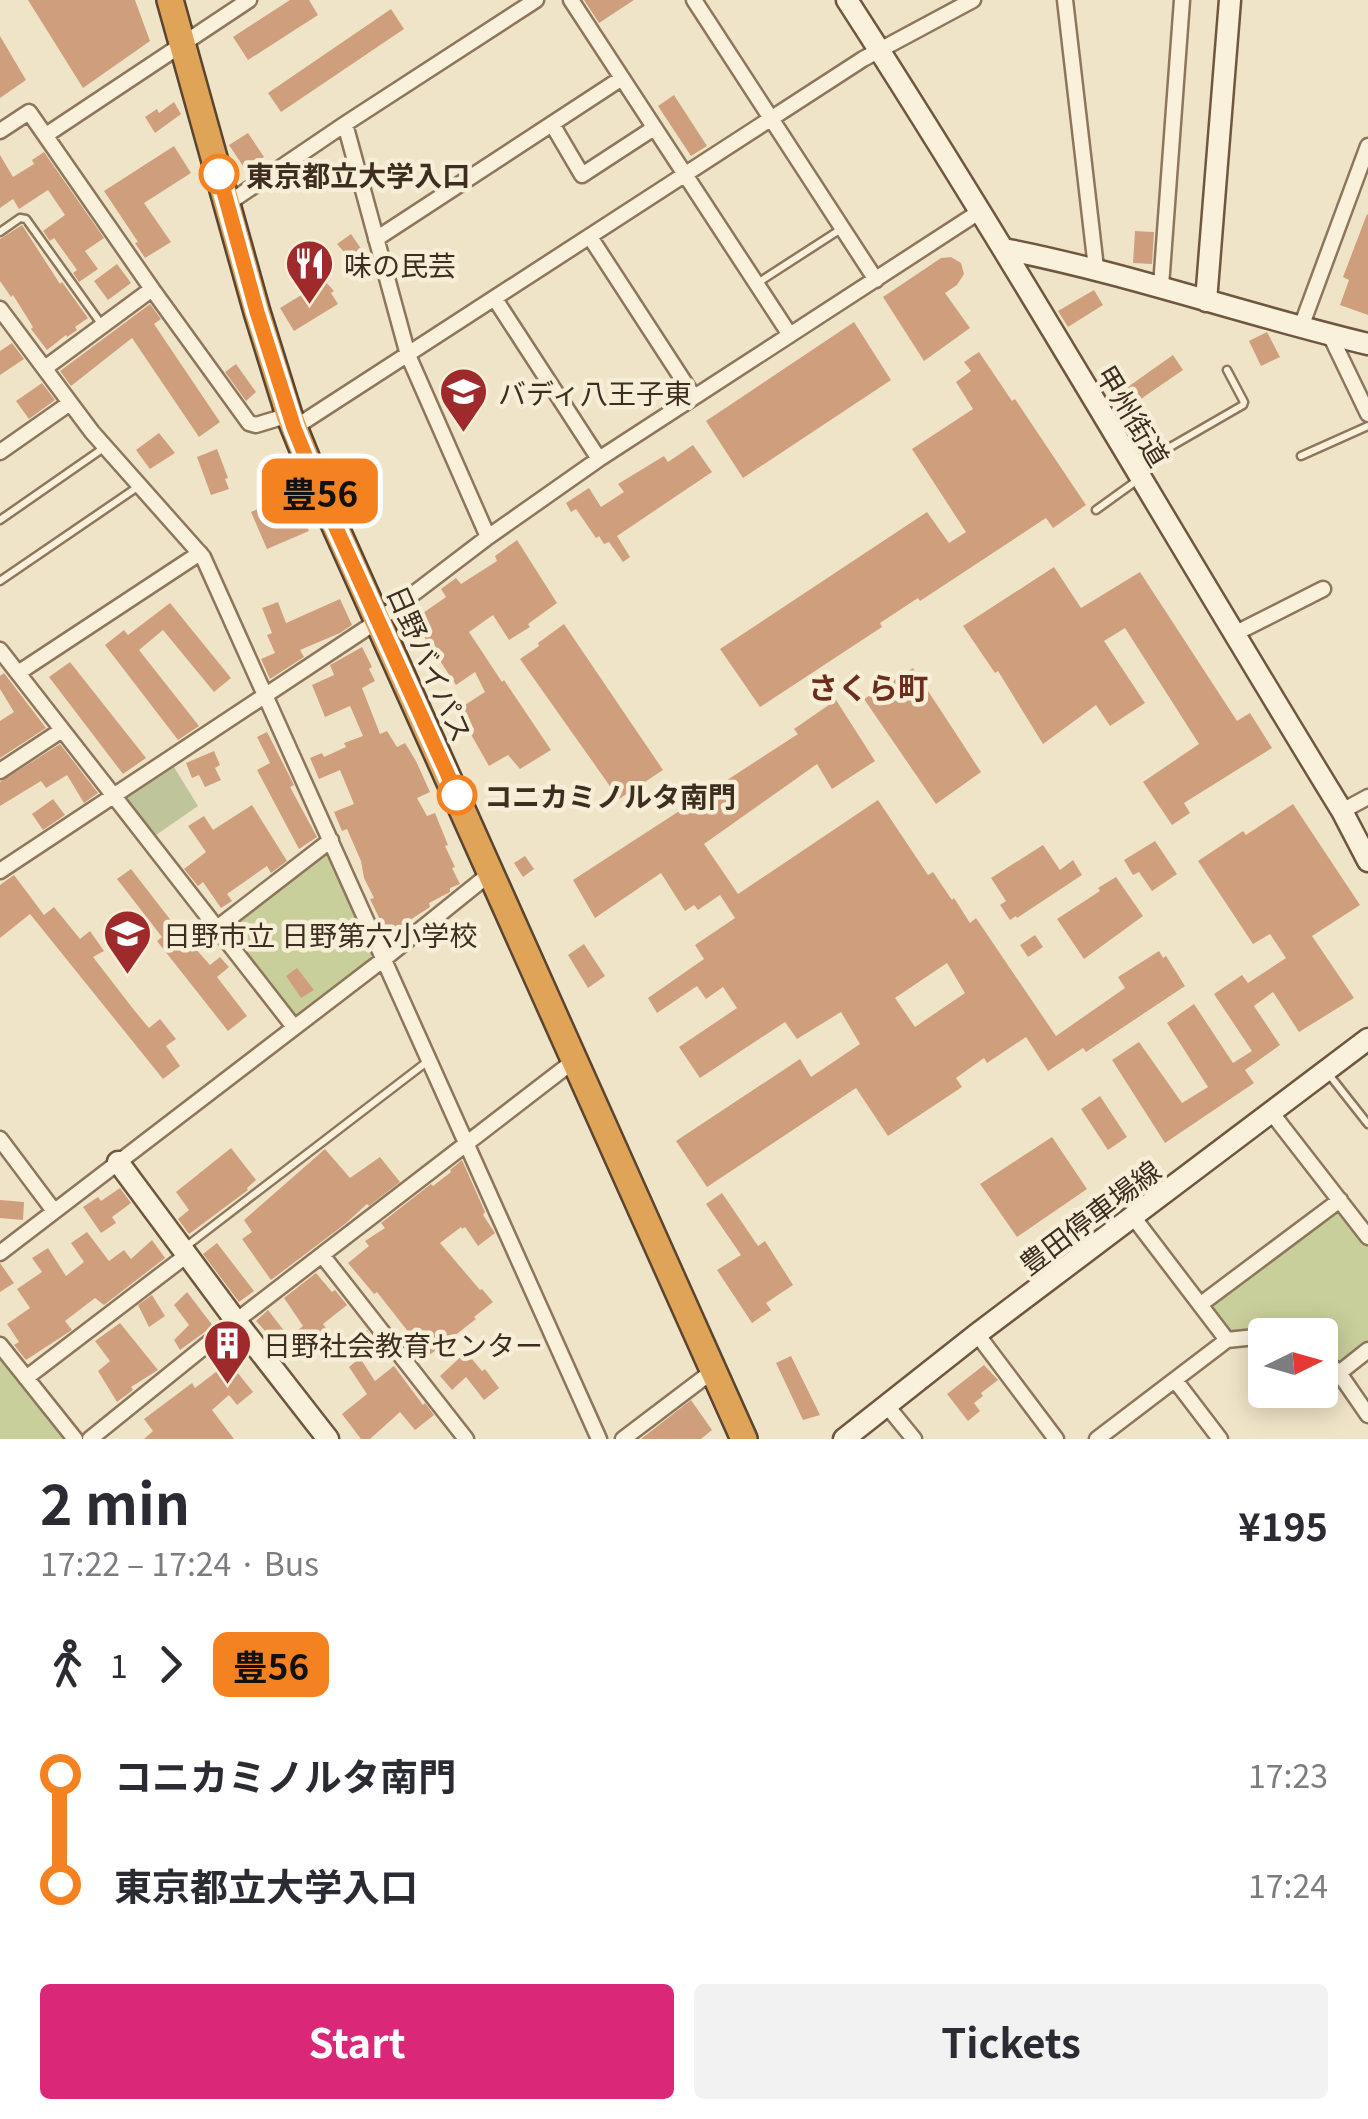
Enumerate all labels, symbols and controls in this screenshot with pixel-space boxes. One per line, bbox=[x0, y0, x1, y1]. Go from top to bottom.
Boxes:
place label: 東京都立大学入口 bbox=[246, 154, 470, 194]
marker: 東京都立大学入口 bbox=[200, 155, 238, 193]
restaurant icon: 味の民芸 bbox=[283, 238, 335, 306]
place label: 味の民芸 bbox=[344, 244, 456, 284]
street label: 甲州街道 bbox=[1088, 357, 1180, 473]
school or university icon: バディ八王子東 bbox=[437, 366, 489, 434]
place label: バディ八王子東 bbox=[498, 372, 692, 412]
line badge: 豊56 bbox=[262, 458, 378, 524]
text: 豊56 bbox=[282, 466, 358, 517]
street label: 日野バイパス bbox=[379, 578, 483, 748]
district label: さくら町 bbox=[808, 664, 928, 708]
place label: コニカミノルタ南門 bbox=[484, 775, 736, 815]
marker: コニカミノルタ南門 bbox=[438, 776, 476, 814]
school or university icon: 日野市立 日野第六小学校 bbox=[102, 908, 154, 976]
place label: 日野市立 日野第六小学校 bbox=[163, 914, 477, 954]
street label: 豊田停車場線 bbox=[1010, 1149, 1168, 1283]
building icon: 日野社会教育センター bbox=[202, 1318, 254, 1386]
north arrow bbox=[1248, 1318, 1338, 1408]
map controls bbox=[1248, 1318, 1338, 1408]
place label: 日野社会教育センター bbox=[263, 1324, 543, 1364]
text: 2 min bbox=[40, 1461, 190, 1541]
text: ¥195 bbox=[1238, 1497, 1328, 1552]
text: 17:22 – 17:24 · Bus bbox=[40, 1539, 319, 1585]
icon: walk bbox=[40, 1637, 95, 1692]
icon: forward bbox=[143, 1637, 198, 1692]
text: 豊56 bbox=[233, 1639, 309, 1690]
text: 1 bbox=[110, 1641, 128, 1687]
text: コニカミノルタ南門 bbox=[114, 1747, 456, 1802]
text: 17:23 bbox=[1248, 1751, 1328, 1797]
text: 東京都立大学入口 bbox=[114, 1857, 418, 1912]
text: 17:24 bbox=[1248, 1861, 1328, 1907]
button: Start bbox=[40, 1984, 674, 2099]
button: Tickets bbox=[694, 1984, 1328, 2099]

